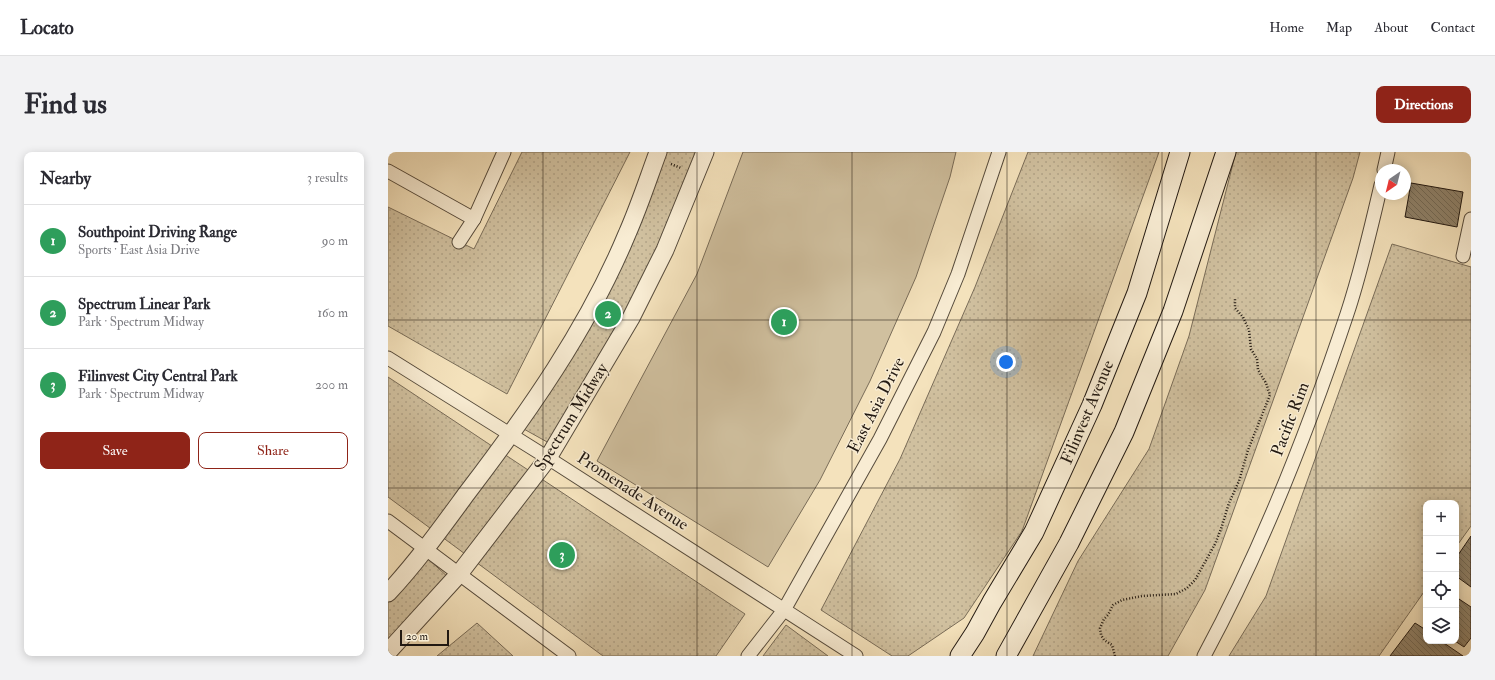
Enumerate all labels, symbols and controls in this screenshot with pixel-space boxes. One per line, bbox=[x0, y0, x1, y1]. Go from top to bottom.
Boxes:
text: Locato bbox=[20, 16, 74, 40]
text: Home bbox=[1269, 19, 1304, 36]
text: Map bbox=[1326, 19, 1352, 36]
text: About bbox=[1374, 19, 1408, 36]
text: Contact bbox=[1430, 19, 1475, 36]
button: Directions bbox=[1376, 86, 1471, 123]
text: Find us bbox=[24, 87, 107, 122]
north arrow bbox=[1375, 164, 1411, 200]
text: Nearby bbox=[40, 168, 91, 189]
text: 3 results bbox=[307, 170, 348, 186]
text: Southpoint Driving Range bbox=[78, 223, 237, 242]
text: 1 bbox=[51, 233, 55, 249]
text: 90 m bbox=[322, 233, 348, 249]
text: Sports · East Asia Drive bbox=[78, 242, 200, 258]
text: Spectrum Linear Park bbox=[78, 295, 210, 314]
pin: 2 bbox=[595, 299, 621, 329]
text: 2 bbox=[50, 305, 56, 321]
text: 160 m bbox=[317, 305, 348, 321]
pin: 1 bbox=[771, 307, 797, 337]
text: Park · Spectrum Midway bbox=[78, 314, 204, 330]
your location bbox=[996, 352, 1016, 372]
street label: East Asia Drive bbox=[843, 354, 909, 456]
street label: Filinvest Avenue bbox=[1056, 357, 1118, 467]
street label: Spectrum Midway bbox=[529, 359, 614, 475]
text: Filinvest City Central Park bbox=[78, 367, 238, 386]
text: 3 bbox=[51, 377, 56, 393]
text: 200 m bbox=[315, 377, 348, 393]
street label: Pacific Rim bbox=[1266, 379, 1314, 459]
text: Park · Spectrum Midway bbox=[78, 386, 204, 402]
button: Save bbox=[40, 432, 190, 469]
button: Share bbox=[198, 432, 348, 469]
street label: Promenade Avenue bbox=[573, 447, 693, 535]
map controls bbox=[1423, 500, 1459, 644]
button: + bbox=[1423, 500, 1459, 536]
button: − bbox=[1423, 536, 1459, 572]
pin: 3 bbox=[549, 540, 575, 570]
button: locate bbox=[1423, 572, 1459, 608]
button: layers bbox=[1423, 608, 1459, 644]
scale bar bbox=[400, 628, 449, 647]
text: 20 m bbox=[406, 630, 428, 643]

